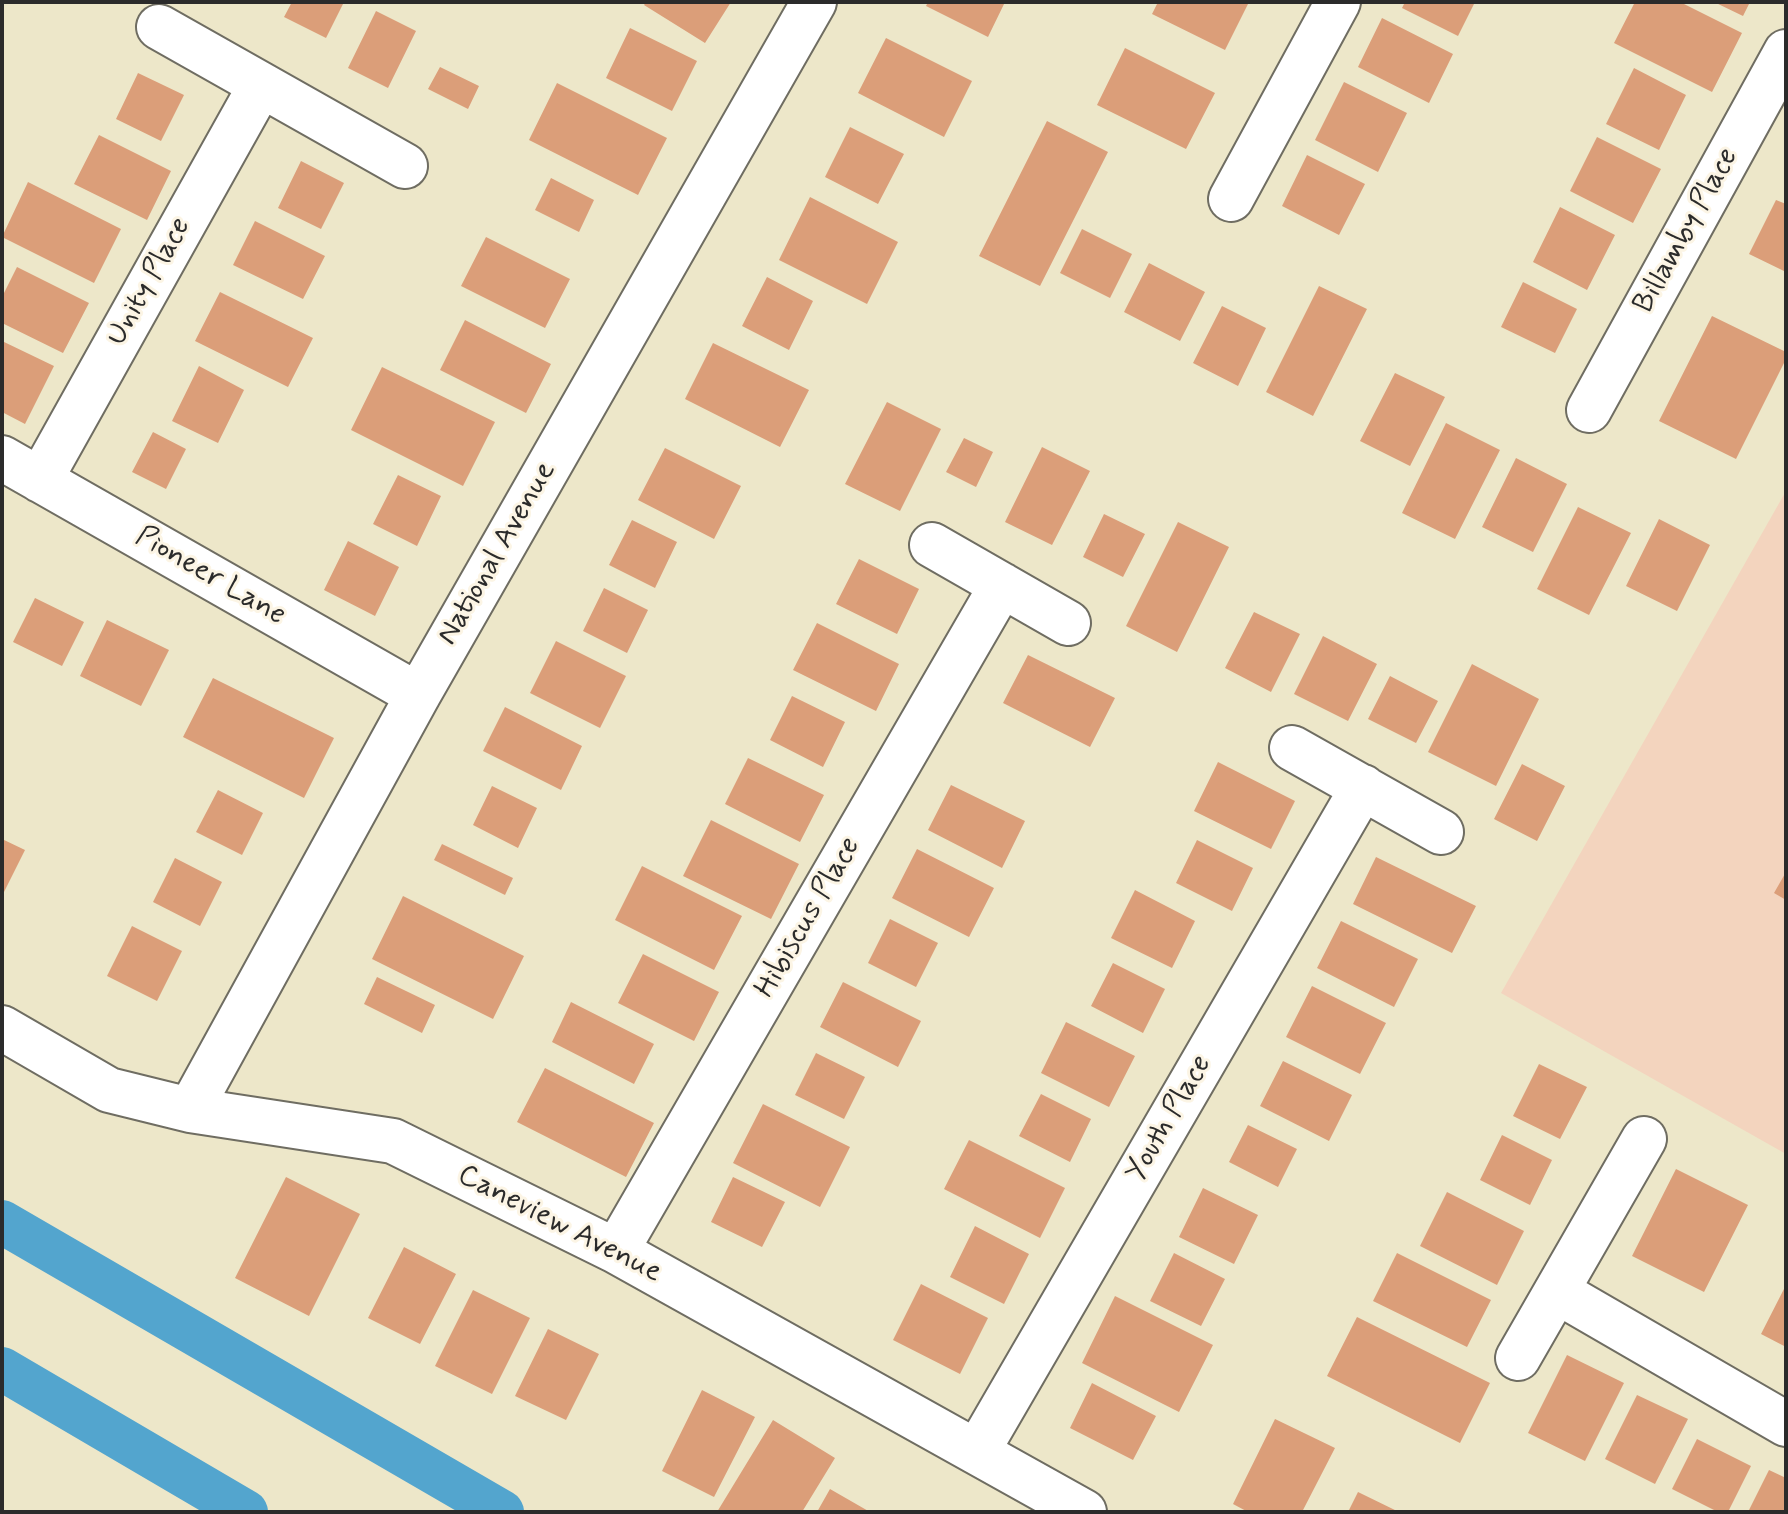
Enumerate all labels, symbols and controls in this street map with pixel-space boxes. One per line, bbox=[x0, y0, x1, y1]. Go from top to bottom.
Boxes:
street label: Billamby Place bbox=[1627, 142, 1747, 320]
street label: Unity Place bbox=[100, 212, 200, 352]
street label: National Avenue bbox=[431, 456, 565, 652]
street label: Pioneer Lane bbox=[128, 519, 292, 635]
street label: Hibiscus Place bbox=[748, 831, 870, 1005]
street label: Youth Place bbox=[1119, 1049, 1221, 1189]
street label: Caneview Avenue bbox=[451, 1158, 667, 1292]

